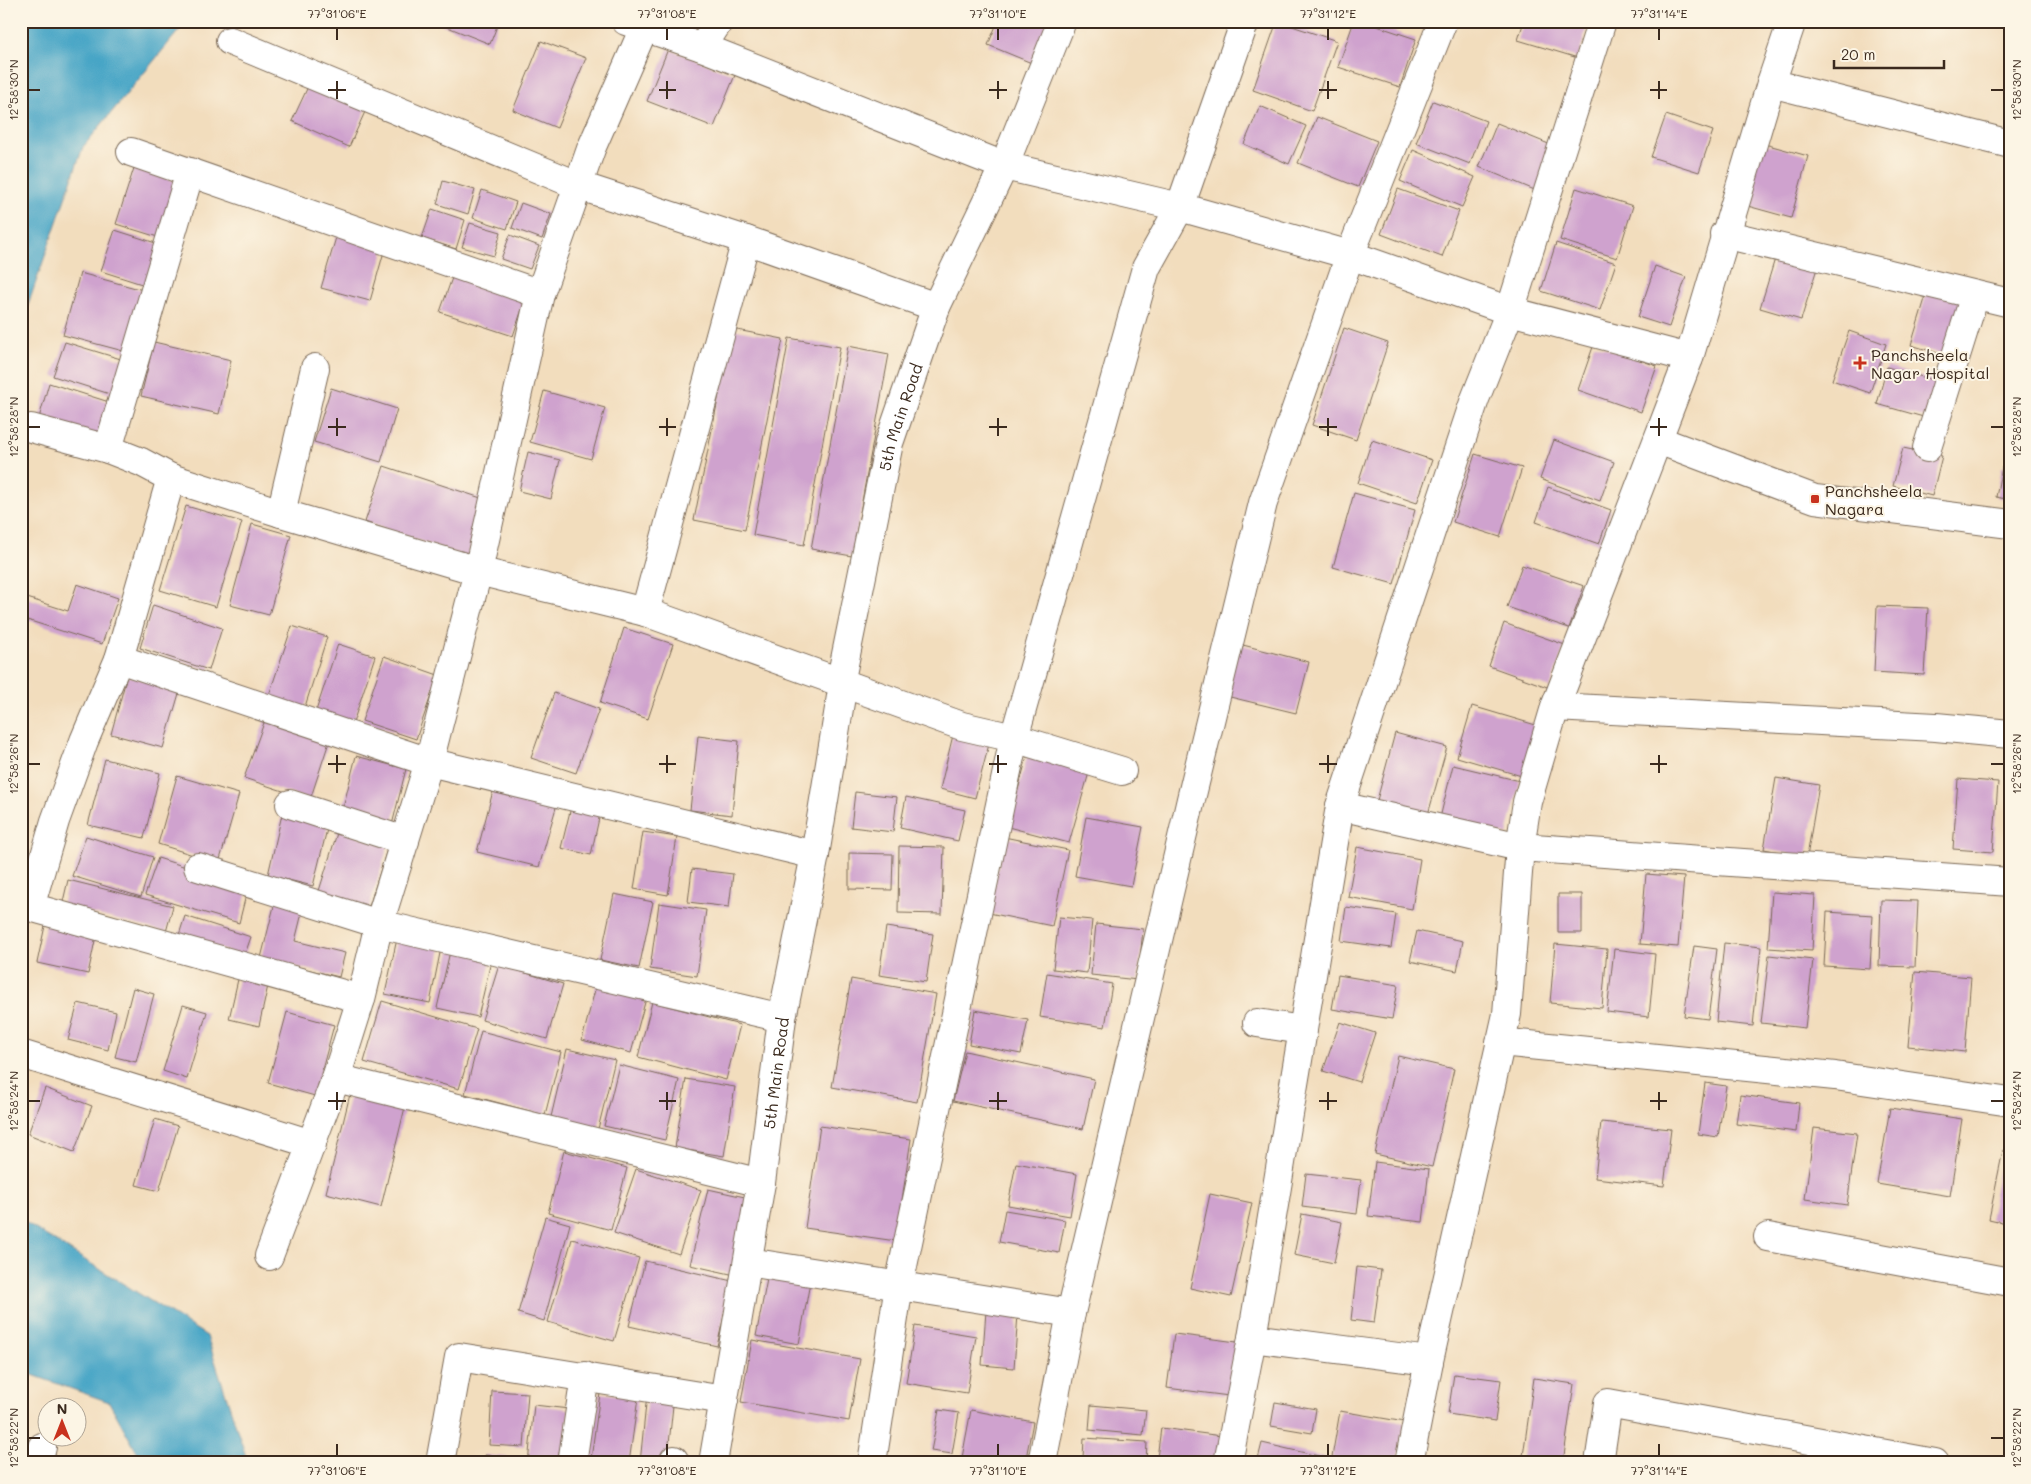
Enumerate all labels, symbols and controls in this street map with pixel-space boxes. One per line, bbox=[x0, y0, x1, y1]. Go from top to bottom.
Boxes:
text: 77°31'06"E bbox=[308, 5, 367, 21]
text: 77°31'08"E bbox=[638, 5, 697, 21]
text: 77°31'10"E bbox=[970, 5, 1027, 21]
text: 77°31'12"E bbox=[1300, 5, 1356, 21]
text: 77°31'14"E bbox=[1631, 5, 1687, 21]
scale bar bbox=[1834, 38, 1944, 70]
text: 20 m bbox=[1841, 44, 1875, 64]
text: 12°58'30"N bbox=[5, 59, 21, 121]
text: 12°58'30"N bbox=[2008, 59, 2024, 121]
place label: Panchsheela Nagar Hospital bbox=[1871, 344, 1990, 383]
marker: Panchsheela Nagar Hospital bbox=[1853, 356, 1867, 370]
street label: 5th Main Road bbox=[873, 360, 926, 472]
text: 12°58'28"N bbox=[5, 397, 21, 457]
text: 12°58'28"N bbox=[2008, 397, 2024, 457]
place label: Panchsheela Nagara bbox=[1825, 480, 1923, 519]
marker: Panchsheela Nagara bbox=[1809, 493, 1821, 505]
text: 12°58'26"N bbox=[5, 734, 21, 794]
text: 12°58'26"N bbox=[2008, 734, 2024, 794]
street label: 5th Main Road bbox=[758, 1016, 792, 1130]
text: 12°58'24"N bbox=[5, 1071, 21, 1131]
text: 12°58'24"N bbox=[2008, 1071, 2024, 1131]
north arrow bbox=[38, 1396, 88, 1446]
text: N bbox=[57, 1399, 67, 1418]
text: 12°58'22"N bbox=[5, 1408, 21, 1468]
text: 12°58'22"N bbox=[2008, 1408, 2024, 1468]
text: 77°31'06"E bbox=[308, 1462, 367, 1478]
text: 77°31'08"E bbox=[638, 1462, 697, 1478]
text: 77°31'10"E bbox=[970, 1462, 1027, 1478]
text: 77°31'12"E bbox=[1300, 1462, 1356, 1478]
text: 77°31'14"E bbox=[1631, 1462, 1687, 1478]

